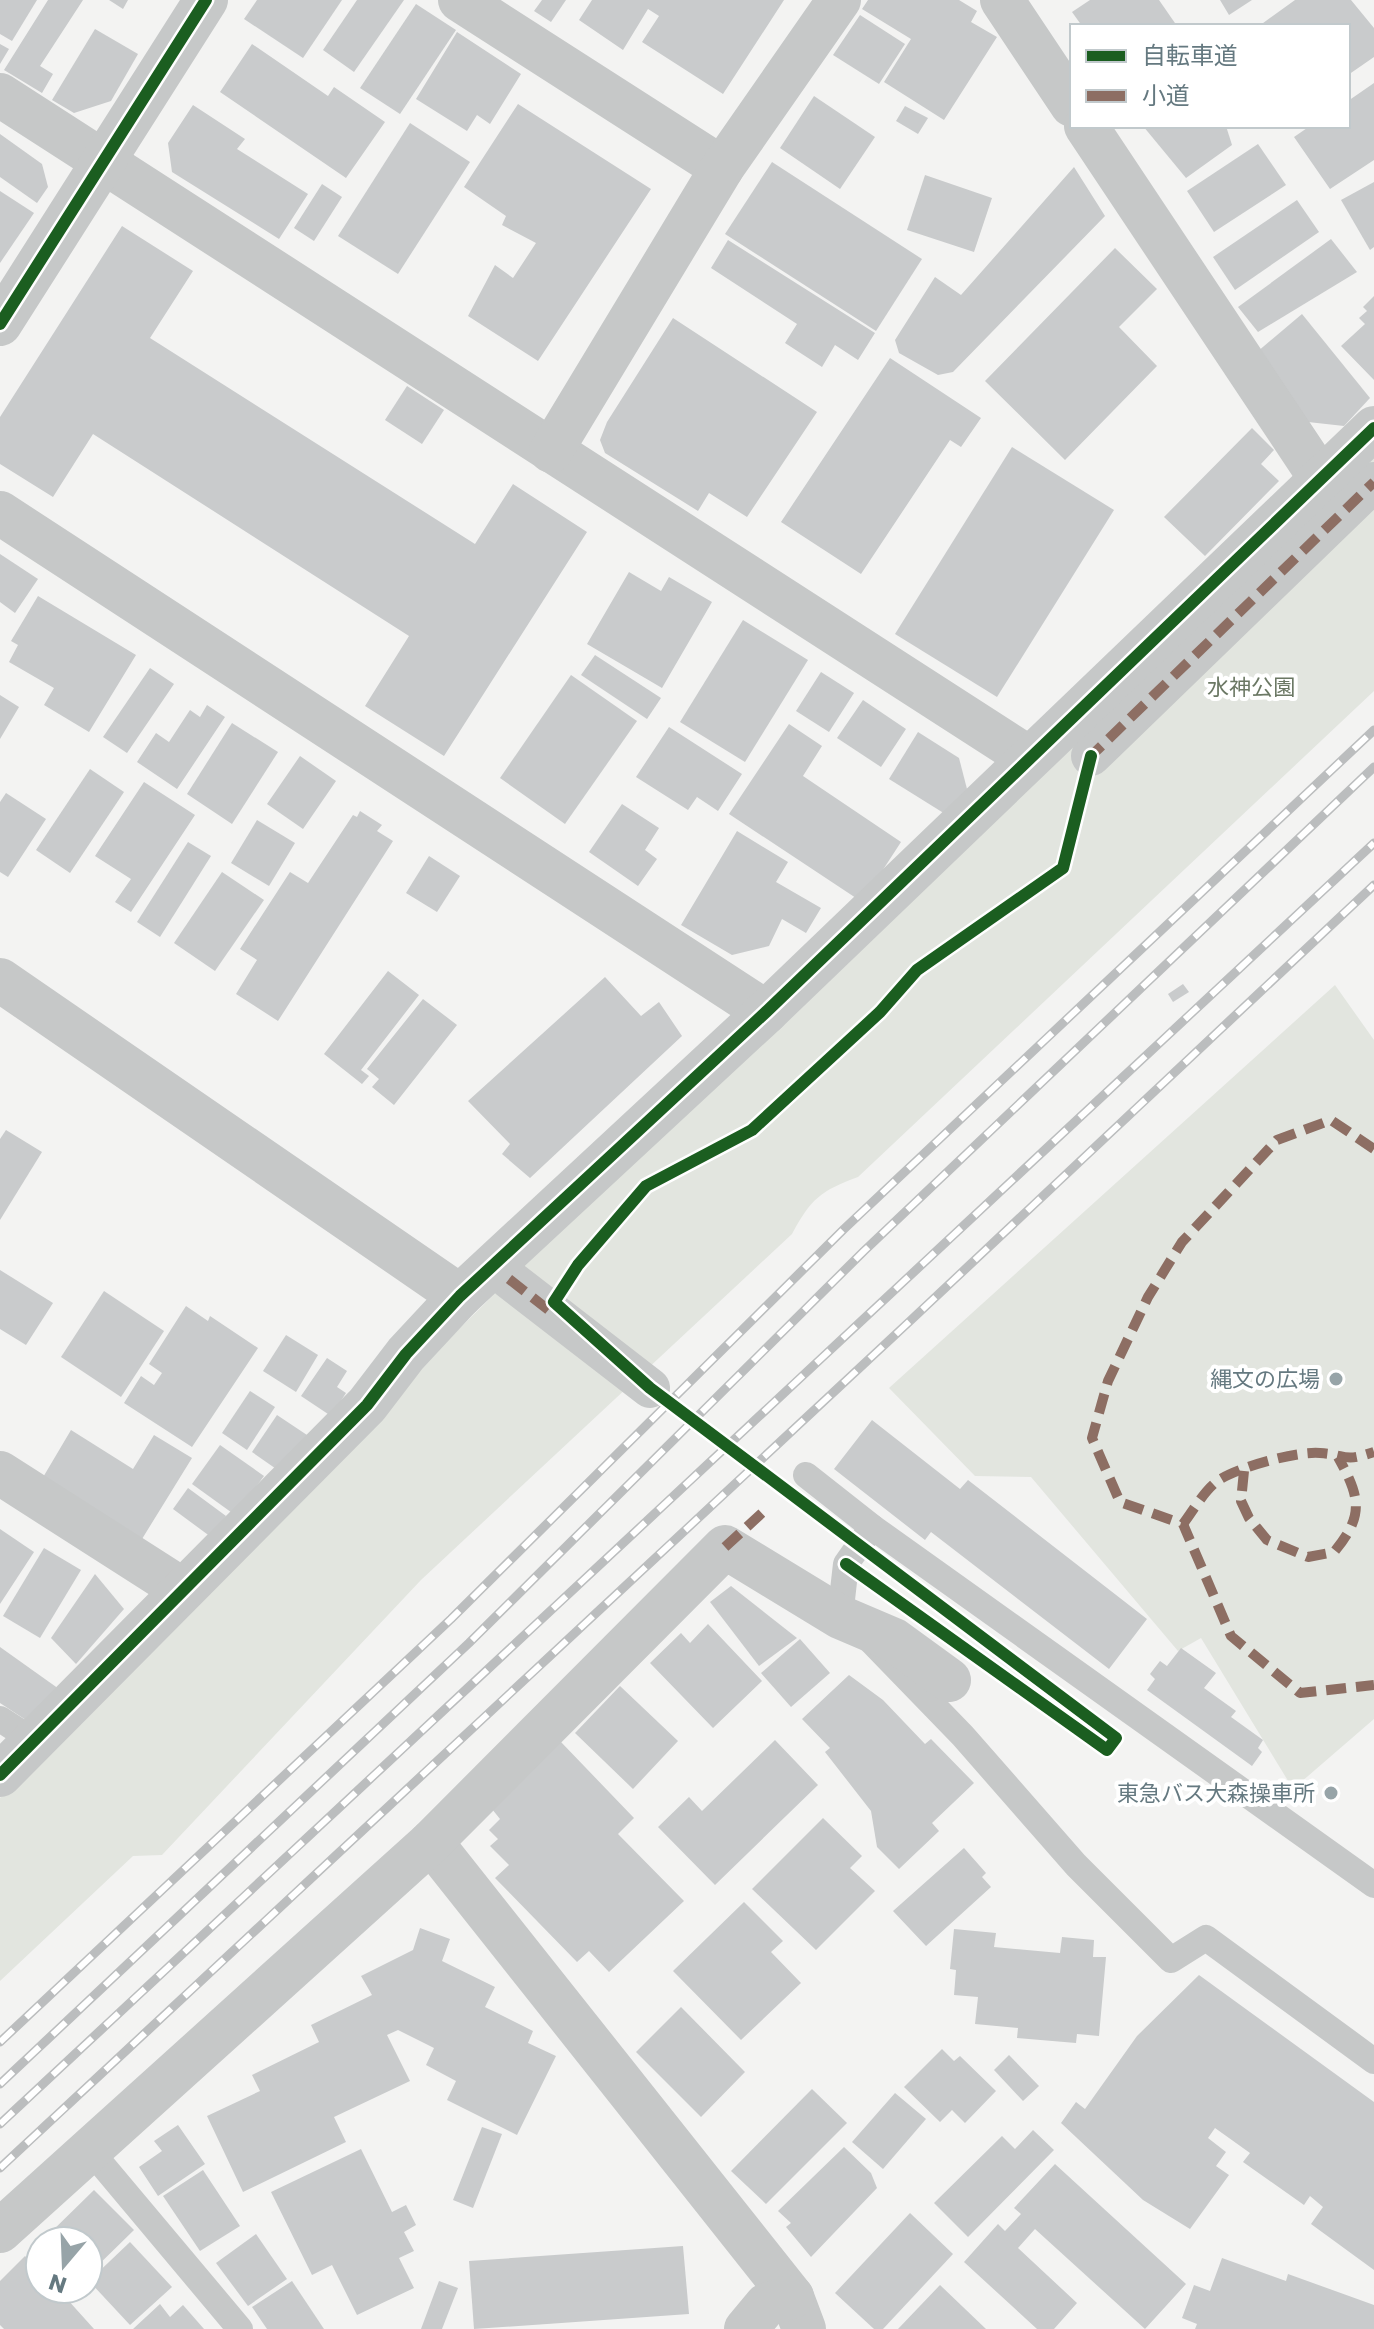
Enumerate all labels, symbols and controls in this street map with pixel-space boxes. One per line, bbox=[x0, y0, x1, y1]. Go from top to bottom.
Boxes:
legend bbox=[1070, 24, 1350, 128]
text: 自転車道 bbox=[1142, 39, 1238, 72]
text: 小道 bbox=[1142, 79, 1190, 112]
park label: 水神公園 bbox=[1207, 672, 1295, 703]
place label: 縄文の広場 bbox=[1210, 1364, 1320, 1395]
marker: 縄文の広場 bbox=[1327, 1370, 1345, 1388]
place label: 東急バス大森操車所 bbox=[1117, 1778, 1315, 1809]
marker: 東急バス大森操車所 bbox=[1322, 1784, 1340, 1802]
north arrow bbox=[24, 2225, 104, 2305]
text: N bbox=[45, 2266, 71, 2301]

